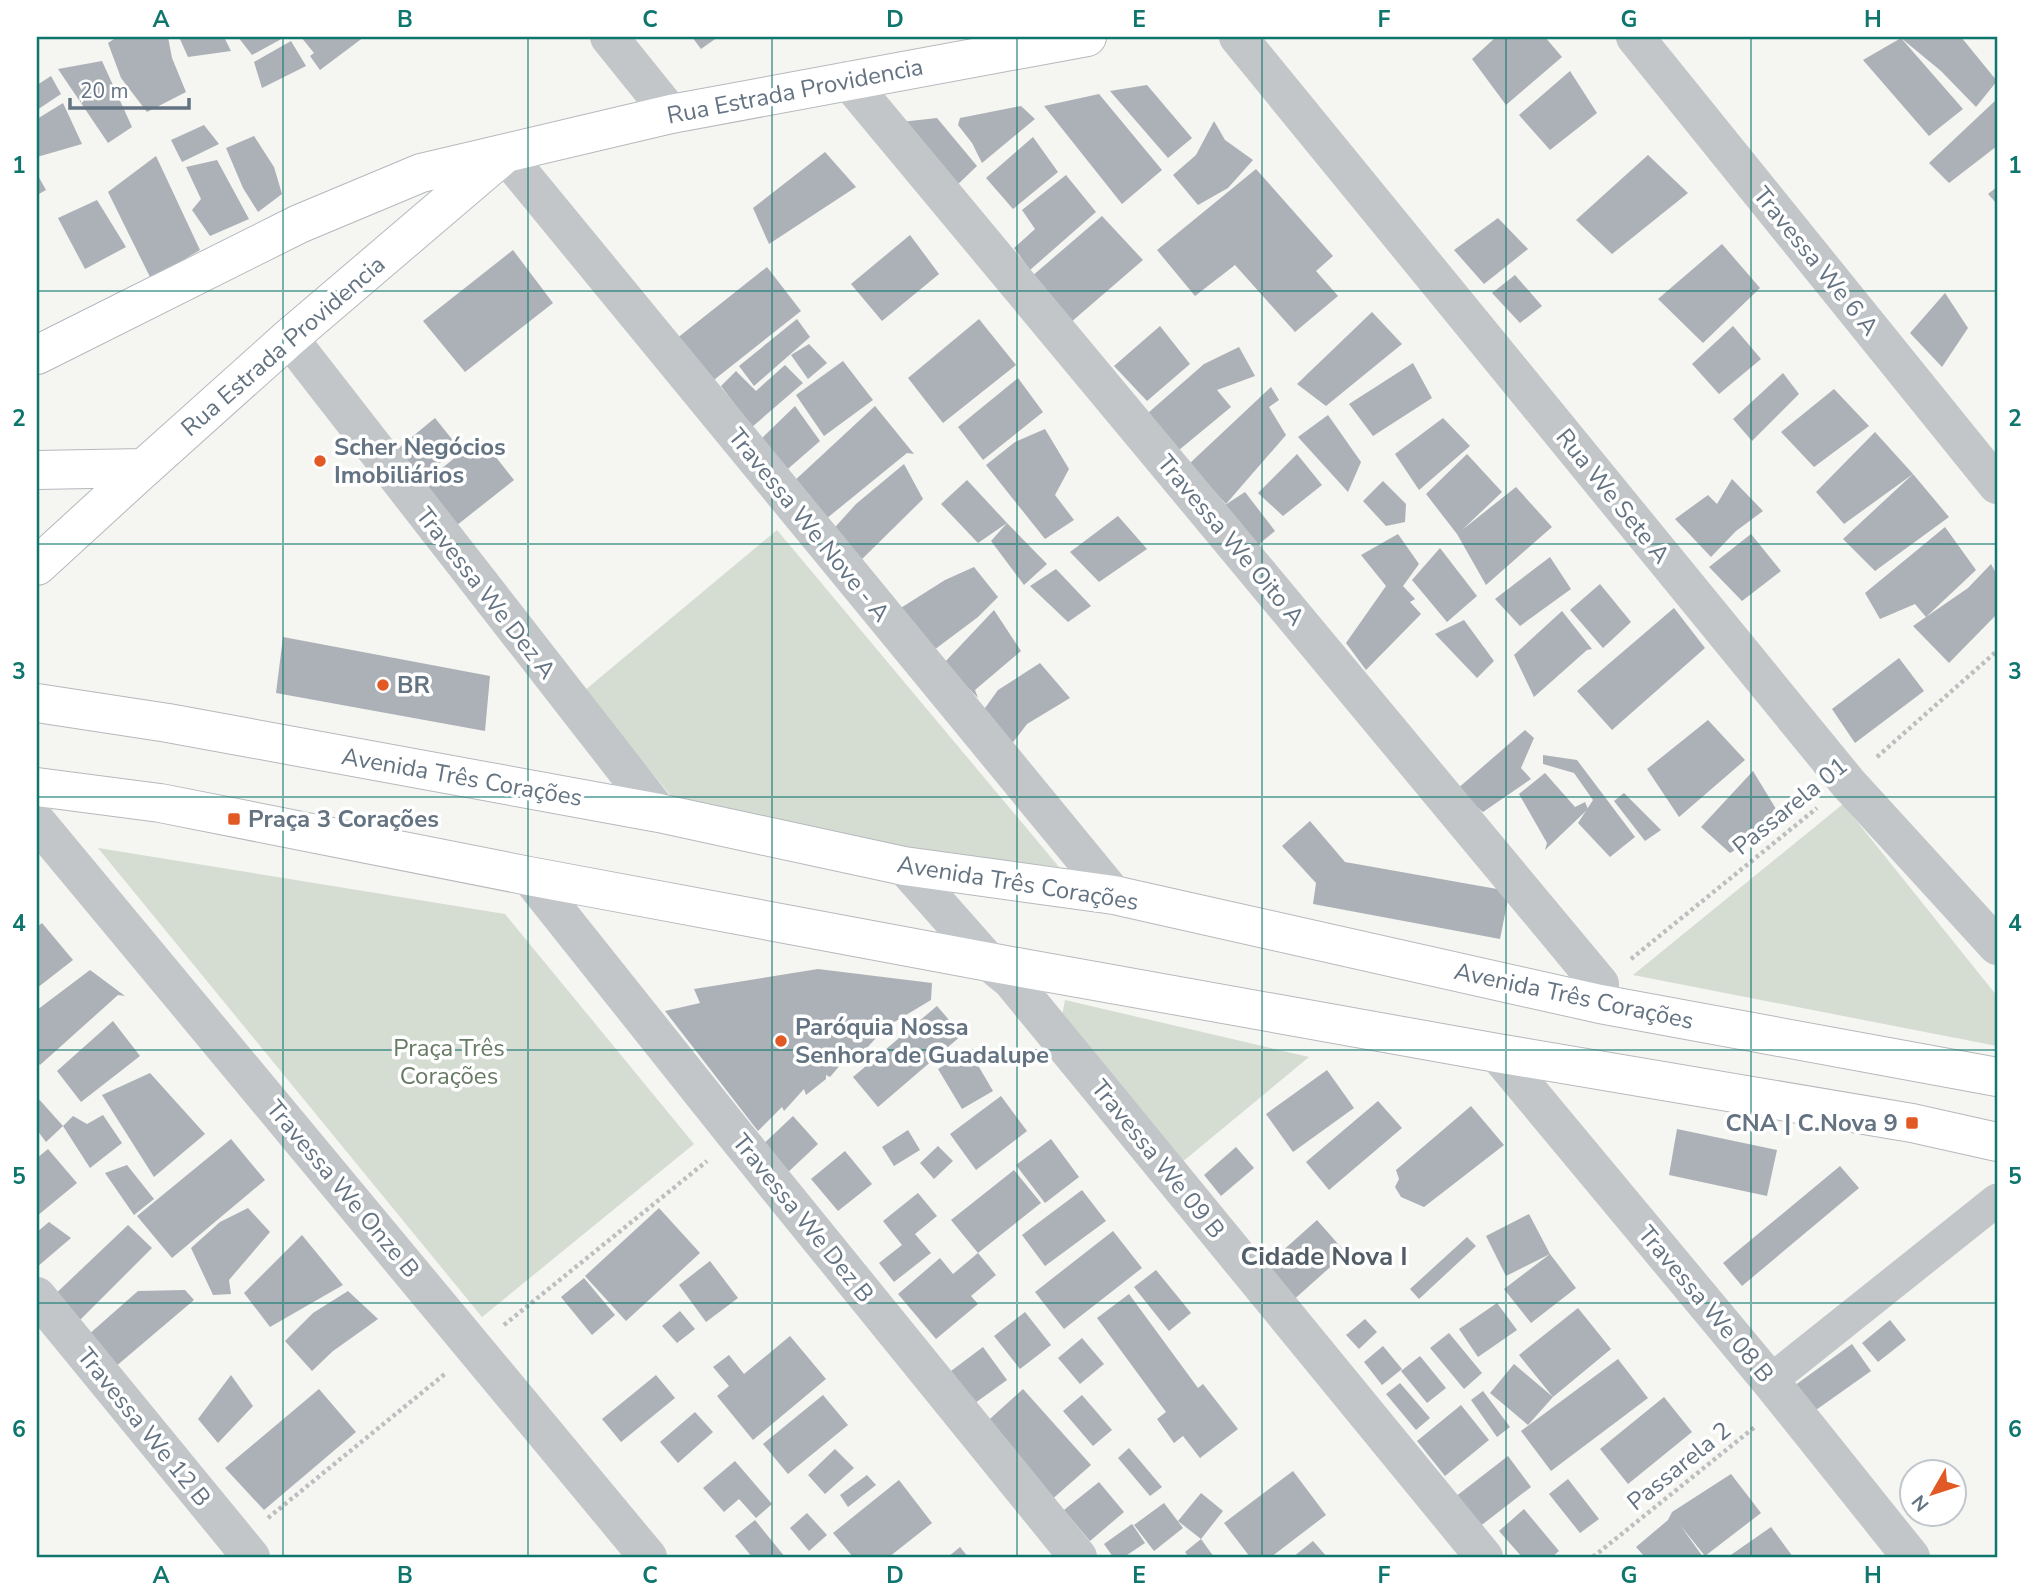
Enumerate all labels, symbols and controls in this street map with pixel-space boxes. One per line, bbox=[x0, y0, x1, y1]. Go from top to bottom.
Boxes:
text: A bbox=[152, 4, 170, 35]
text: B bbox=[397, 4, 413, 35]
text: C bbox=[642, 4, 658, 35]
text: D bbox=[886, 4, 904, 35]
text: E bbox=[1132, 4, 1146, 35]
text: F bbox=[1378, 4, 1391, 35]
text: G bbox=[1621, 4, 1637, 35]
text: H bbox=[1864, 4, 1882, 35]
street label: Rua Estrada Providencia bbox=[664, 50, 926, 132]
scale bar bbox=[70, 66, 189, 110]
text: 20 m bbox=[80, 77, 129, 105]
text: 1 bbox=[12, 150, 26, 181]
text: 1 bbox=[2008, 150, 2022, 181]
street label: Travessa We 6 A bbox=[1746, 180, 1886, 342]
street label: Rua Estrada Providencia bbox=[174, 249, 392, 443]
text: 2 bbox=[12, 403, 26, 434]
text: 2 bbox=[2008, 403, 2022, 434]
street label: Travessa We Nove - A bbox=[721, 421, 897, 629]
street label: Rua We Sete A bbox=[1549, 422, 1678, 570]
place label: Scher Negócios Imobiliários bbox=[334, 431, 506, 491]
street label: Travessa We Oito A bbox=[1150, 448, 1312, 633]
marker: Scher Negócios Imobiliários bbox=[312, 453, 328, 469]
street label: Travessa We Dez A bbox=[409, 500, 564, 686]
text: 3 bbox=[12, 656, 26, 687]
text: 3 bbox=[2008, 656, 2022, 687]
place label: BR bbox=[397, 669, 431, 701]
marker: BR bbox=[375, 677, 391, 693]
street label: Avenida Três Corações bbox=[339, 740, 585, 814]
street label: Passarela 01 bbox=[1726, 750, 1854, 862]
place label: Praça 3 Corações bbox=[248, 803, 439, 835]
marker: Praça 3 Corações bbox=[226, 811, 242, 827]
street label: Avenida Três Corações bbox=[895, 848, 1141, 918]
text: 4 bbox=[12, 908, 26, 939]
text: 4 bbox=[2008, 908, 2022, 939]
street label: Avenida Três Corações bbox=[1451, 955, 1697, 1037]
place label: Paróquia Nossa Senhora de Guadalupe bbox=[795, 1011, 1049, 1071]
park label: Praça Três Corações bbox=[393, 1032, 505, 1092]
marker: Paróquia Nossa Senhora de Guadalupe bbox=[773, 1033, 789, 1049]
street label: Travessa We 09 B bbox=[1084, 1073, 1232, 1245]
street label: Travessa We Onze B bbox=[259, 1093, 427, 1285]
place label: CNA | C.Nova 9 bbox=[1726, 1107, 1898, 1139]
marker: CNA | C.Nova 9 bbox=[1904, 1115, 1920, 1131]
street label: Travessa We Dez B bbox=[725, 1127, 881, 1309]
text: 5 bbox=[12, 1161, 26, 1192]
text: 5 bbox=[2008, 1161, 2022, 1192]
street label: Travessa We 08 B bbox=[1631, 1219, 1781, 1389]
district label: Cidade Nova I bbox=[1241, 1239, 1407, 1274]
street label: Travessa We 12 B bbox=[70, 1341, 218, 1513]
text: 6 bbox=[12, 1414, 26, 1445]
street label: Passarela 2 bbox=[1620, 1414, 1738, 1518]
text: 6 bbox=[2008, 1414, 2022, 1445]
north arrow bbox=[1898, 1458, 1968, 1528]
text: N bbox=[1906, 1489, 1935, 1517]
text: A bbox=[152, 1560, 170, 1591]
text: B bbox=[397, 1560, 413, 1591]
text: C bbox=[642, 1560, 658, 1591]
text: D bbox=[886, 1560, 904, 1591]
text: E bbox=[1132, 1560, 1146, 1591]
text: F bbox=[1378, 1560, 1391, 1591]
text: G bbox=[1621, 1560, 1637, 1591]
text: H bbox=[1864, 1560, 1882, 1591]

